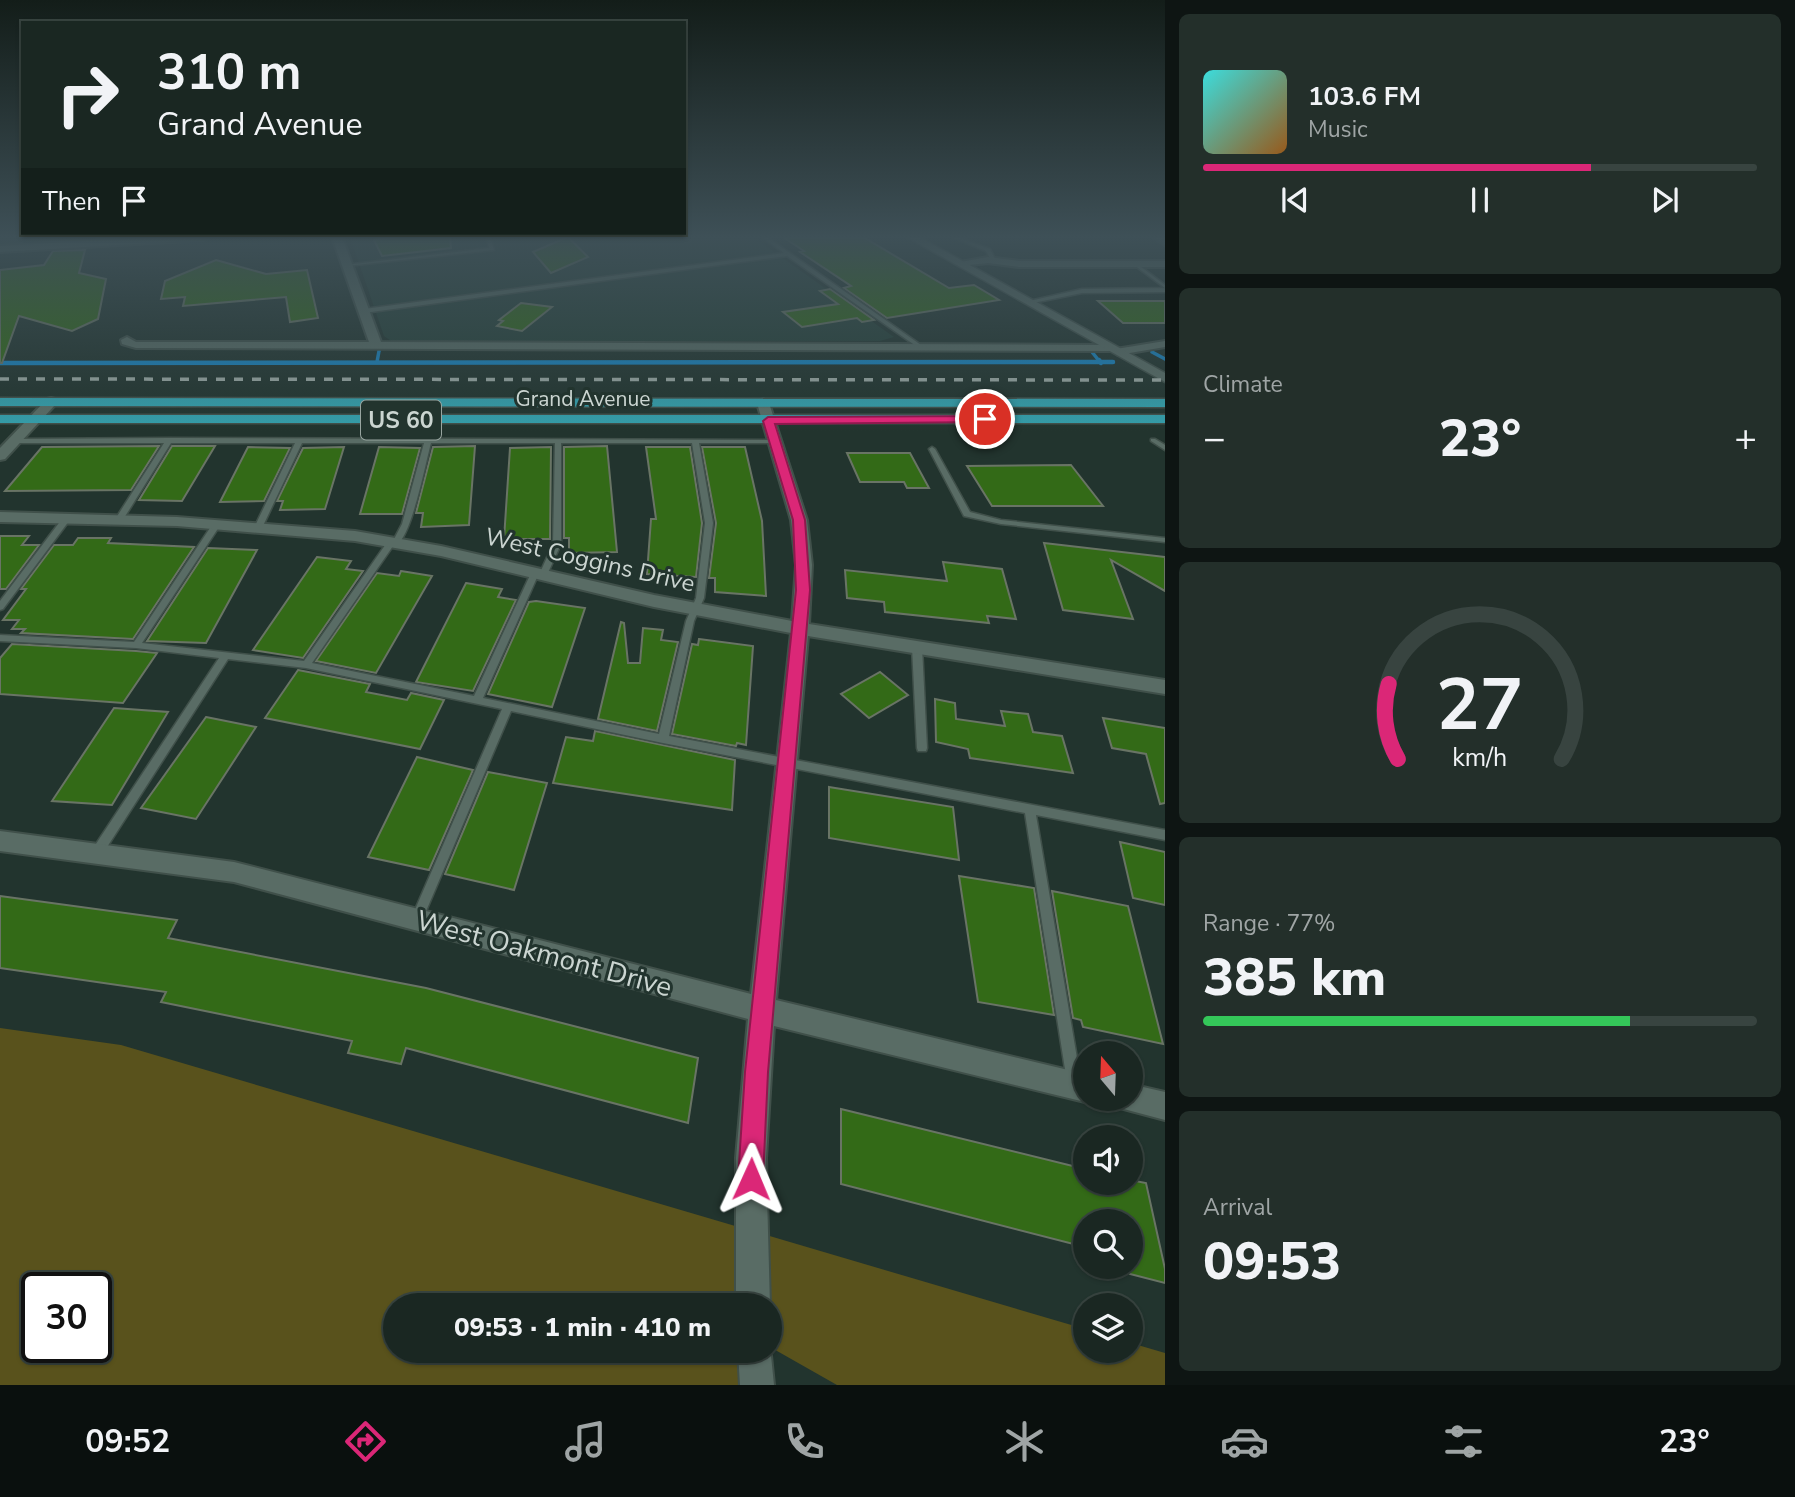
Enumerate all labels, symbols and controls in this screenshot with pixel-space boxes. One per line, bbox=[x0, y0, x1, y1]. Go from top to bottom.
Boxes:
text: 310 m bbox=[157, 39, 301, 106]
icon: right bbox=[42, 49, 133, 140]
text: 103.6 FM bbox=[1308, 79, 1421, 114]
text: Grand Avenue bbox=[157, 103, 362, 146]
text: Music bbox=[1308, 114, 1368, 145]
icon: previous bbox=[1276, 181, 1314, 219]
icon: pause bbox=[1461, 181, 1499, 219]
icon: next bbox=[1646, 181, 1684, 219]
icon: arrive bbox=[115, 182, 153, 220]
text: Then bbox=[42, 184, 101, 219]
text: Climate bbox=[1203, 369, 1283, 400]
street label: Grand Avenue bbox=[516, 385, 650, 413]
pin bbox=[955, 389, 1015, 449]
road number: US 60 bbox=[361, 400, 441, 440]
icon: arrive bbox=[966, 400, 1004, 438]
text: 23° bbox=[1439, 403, 1521, 474]
text: − bbox=[1203, 413, 1226, 464]
text: + bbox=[1734, 413, 1757, 464]
street label: West Coggins Drive bbox=[482, 520, 698, 600]
text: 27 bbox=[1436, 655, 1524, 755]
text: km/h bbox=[1452, 740, 1508, 774]
street label: West Oakmont Drive bbox=[412, 902, 676, 1006]
text: Range · 77% bbox=[1203, 908, 1335, 939]
text: 385 km bbox=[1203, 942, 1386, 1013]
north arrow bbox=[1073, 1041, 1143, 1111]
map controls bbox=[1073, 1041, 1143, 1363]
button: sound bbox=[1073, 1125, 1143, 1195]
position arrow bbox=[714, 1142, 788, 1216]
text: Arrival bbox=[1203, 1192, 1272, 1223]
button: search bbox=[1073, 1209, 1143, 1279]
text: 09:53 bbox=[1203, 1226, 1341, 1297]
speed limit sign: 30 bbox=[21, 1272, 112, 1363]
button: layers bbox=[1073, 1293, 1143, 1363]
text: 09:53 · 1 min · 410 m bbox=[454, 1310, 711, 1345]
icon: directions bbox=[341, 1417, 390, 1466]
icon: music bbox=[561, 1417, 610, 1466]
icon: phone bbox=[780, 1417, 829, 1466]
icon: climate bbox=[1000, 1417, 1049, 1466]
icon: car bbox=[1220, 1417, 1269, 1466]
icon: filters bbox=[1439, 1417, 1488, 1466]
text: 09:52 bbox=[85, 1420, 170, 1463]
text: 23° bbox=[1659, 1420, 1710, 1463]

